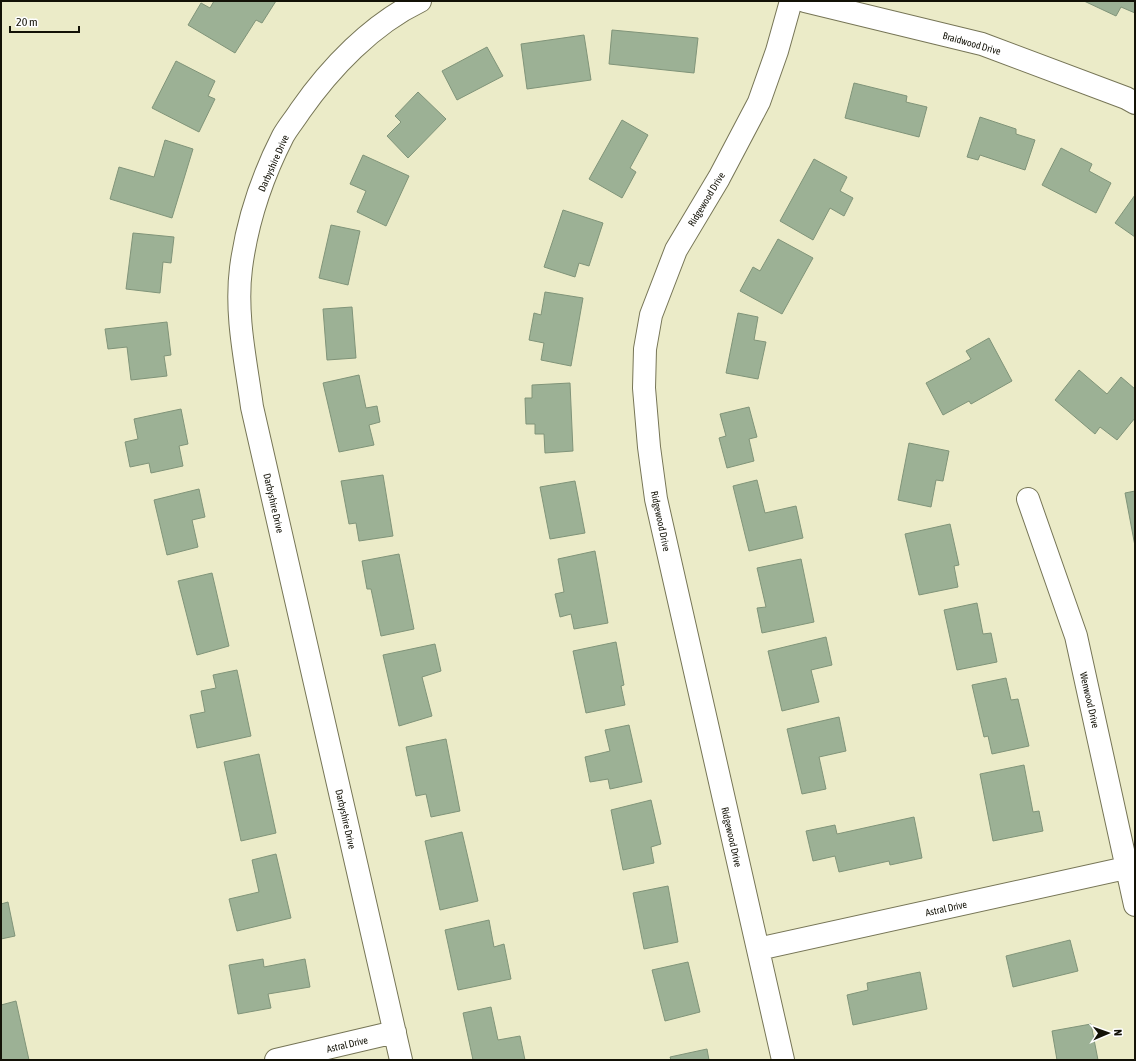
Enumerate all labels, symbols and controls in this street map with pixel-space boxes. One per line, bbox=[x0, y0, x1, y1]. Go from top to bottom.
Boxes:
scale bar bbox=[10, 8, 79, 34]
text: 20 m bbox=[16, 15, 38, 29]
street label: Braidwood Drive bbox=[942, 30, 1003, 57]
street label: Darbyshire Drive bbox=[256, 133, 291, 193]
street label: Ridgewood Drive bbox=[686, 170, 727, 228]
street label: Darbyshire Drive bbox=[261, 472, 286, 534]
street label: Ridgewood Drive bbox=[649, 490, 672, 553]
street label: Wenwood Drive bbox=[1078, 671, 1101, 730]
street label: Darbyshire Drive bbox=[333, 788, 358, 850]
street label: Ridgewood Drive bbox=[719, 806, 744, 869]
street label: Astral Drive bbox=[924, 899, 968, 918]
north arrow bbox=[1088, 1013, 1128, 1053]
text: N bbox=[1112, 1029, 1124, 1036]
street label: Astral Drive bbox=[325, 1034, 369, 1055]

